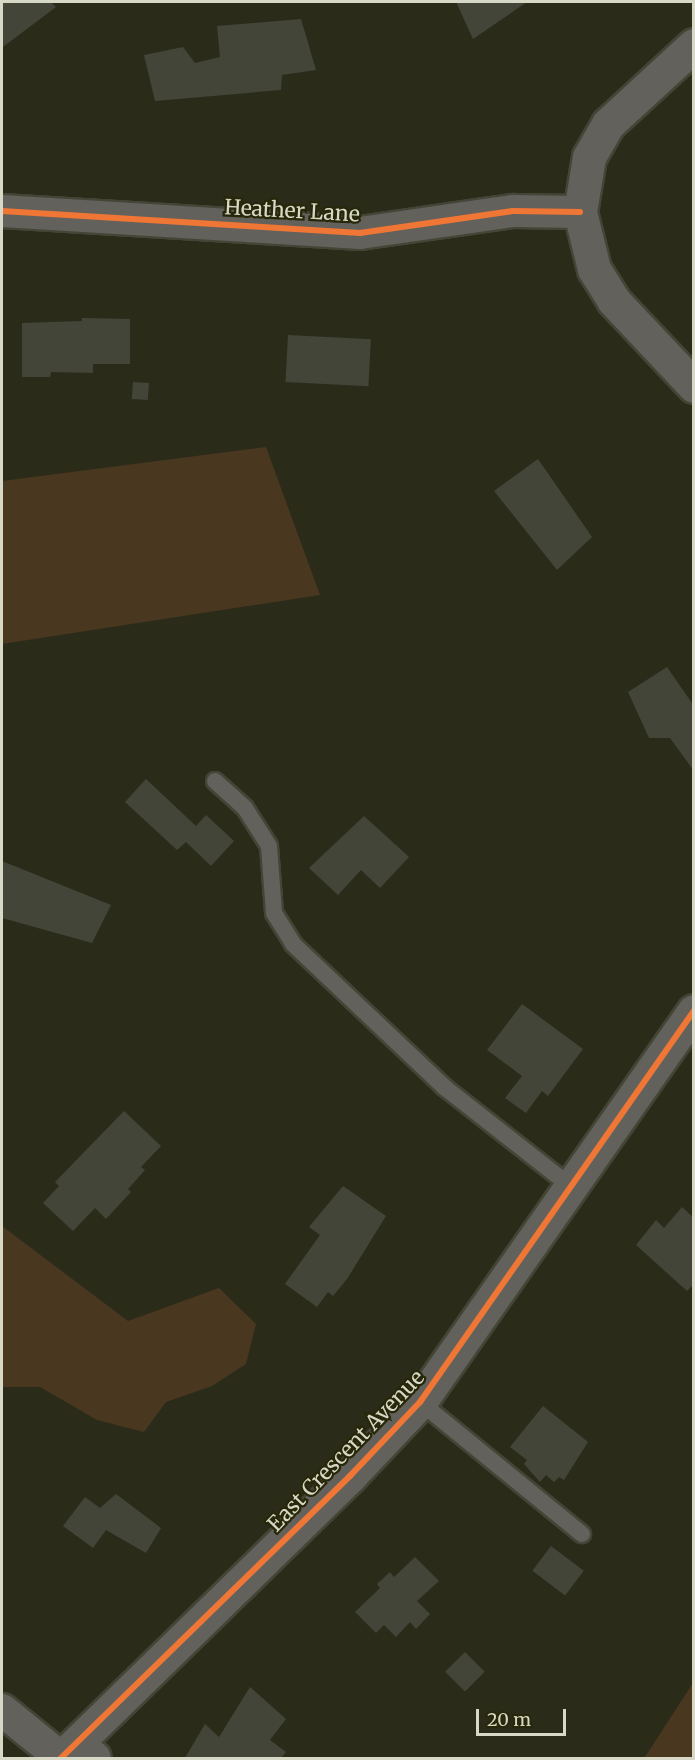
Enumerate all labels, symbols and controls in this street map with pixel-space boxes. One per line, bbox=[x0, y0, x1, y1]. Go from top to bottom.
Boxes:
street label: Heather Lane bbox=[224, 195, 360, 227]
street label: East Crescent Avenue bbox=[262, 1365, 430, 1537]
scale bar bbox=[479, 1697, 569, 1735]
text: 20 m bbox=[487, 1708, 531, 1731]

